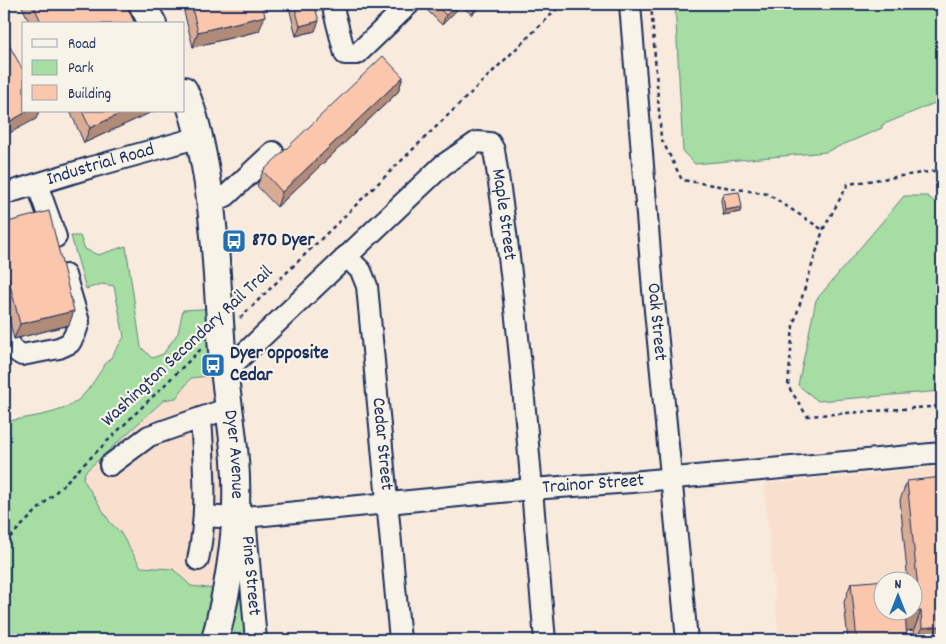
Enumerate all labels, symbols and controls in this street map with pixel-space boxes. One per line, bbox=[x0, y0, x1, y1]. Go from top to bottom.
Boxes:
legend bbox=[22, 22, 185, 112]
text: Road bbox=[68, 34, 96, 56]
text: Park bbox=[68, 58, 94, 80]
text: Building bbox=[68, 84, 111, 106]
street label: Industrial Road bbox=[44, 137, 158, 194]
street label: Maple Street bbox=[484, 167, 523, 262]
bus stop icon: 870 Dyer bbox=[221, 228, 247, 254]
place label: 870 Dyer bbox=[252, 228, 315, 255]
street label: Washington Secondary Rail Trail bbox=[96, 260, 280, 434]
street label: Oak Street bbox=[639, 282, 673, 362]
place label: Dyer opposite Cedar bbox=[230, 341, 329, 390]
bus stop icon: Dyer opposite Cedar bbox=[200, 352, 226, 378]
street label: Cedar Street bbox=[364, 396, 399, 492]
street label: Dyer Avenue bbox=[216, 408, 250, 499]
street label: Trainor Street bbox=[542, 467, 645, 502]
street label: Pine Street bbox=[233, 535, 267, 617]
north arrow bbox=[874, 572, 924, 622]
text: N bbox=[895, 575, 902, 595]

